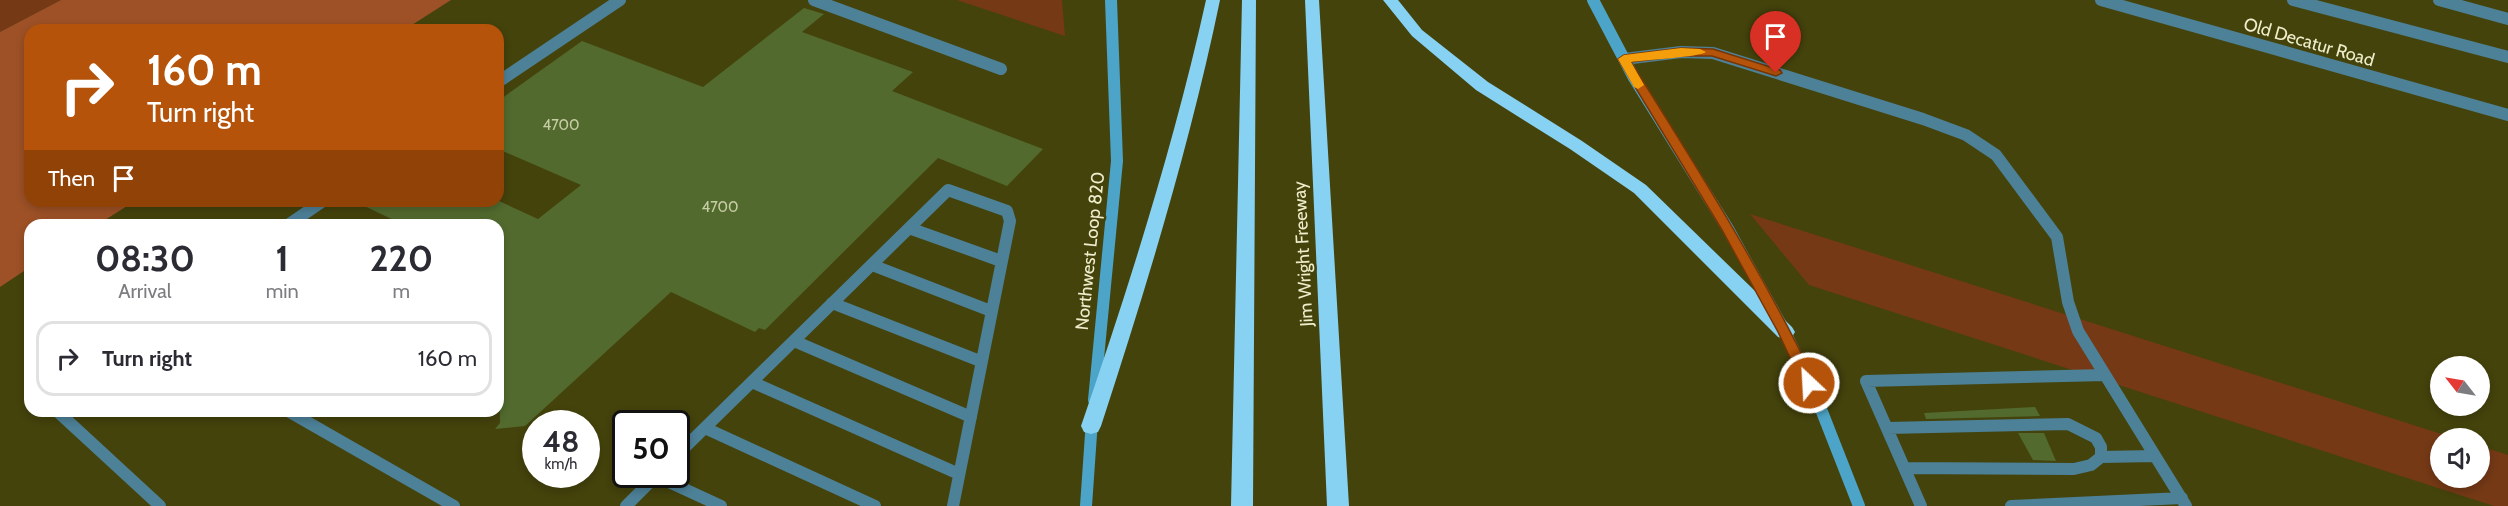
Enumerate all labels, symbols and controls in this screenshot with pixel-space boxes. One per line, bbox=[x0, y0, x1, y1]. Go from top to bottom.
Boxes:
pin bbox=[1750, 11, 1801, 73]
street label: Old Decatur Road bbox=[2241, 13, 2377, 71]
icon: arrive bbox=[1759, 20, 1792, 53]
text: 160 m bbox=[147, 44, 262, 96]
icon: right bbox=[48, 48, 126, 126]
text: Turn right bbox=[147, 96, 254, 129]
house number: 4700 bbox=[542, 116, 580, 134]
icon: arrive bbox=[107, 162, 140, 195]
text: Then bbox=[48, 165, 95, 192]
street label: Northwest Loop 820 bbox=[1071, 171, 1109, 331]
street label: Jim Wright Freeway bbox=[1288, 181, 1318, 328]
house number: 4700 bbox=[701, 198, 739, 216]
text: 08:30 bbox=[95, 236, 195, 280]
text: 1 bbox=[276, 236, 289, 280]
text: 220 bbox=[370, 236, 433, 280]
text: Arrival bbox=[118, 279, 171, 303]
text: min bbox=[266, 279, 299, 303]
text: m bbox=[393, 279, 410, 303]
icon: right bbox=[51, 342, 84, 375]
text: Turn right bbox=[102, 345, 192, 372]
text: 160 m bbox=[418, 345, 477, 372]
position arrow bbox=[1777, 351, 1841, 415]
north arrow bbox=[2430, 356, 2490, 416]
map controls bbox=[2430, 356, 2490, 488]
speed limit sign: 50 bbox=[612, 410, 690, 488]
text: 48 bbox=[543, 423, 579, 460]
button: sound bbox=[2430, 428, 2490, 488]
text: km/h bbox=[545, 455, 577, 473]

